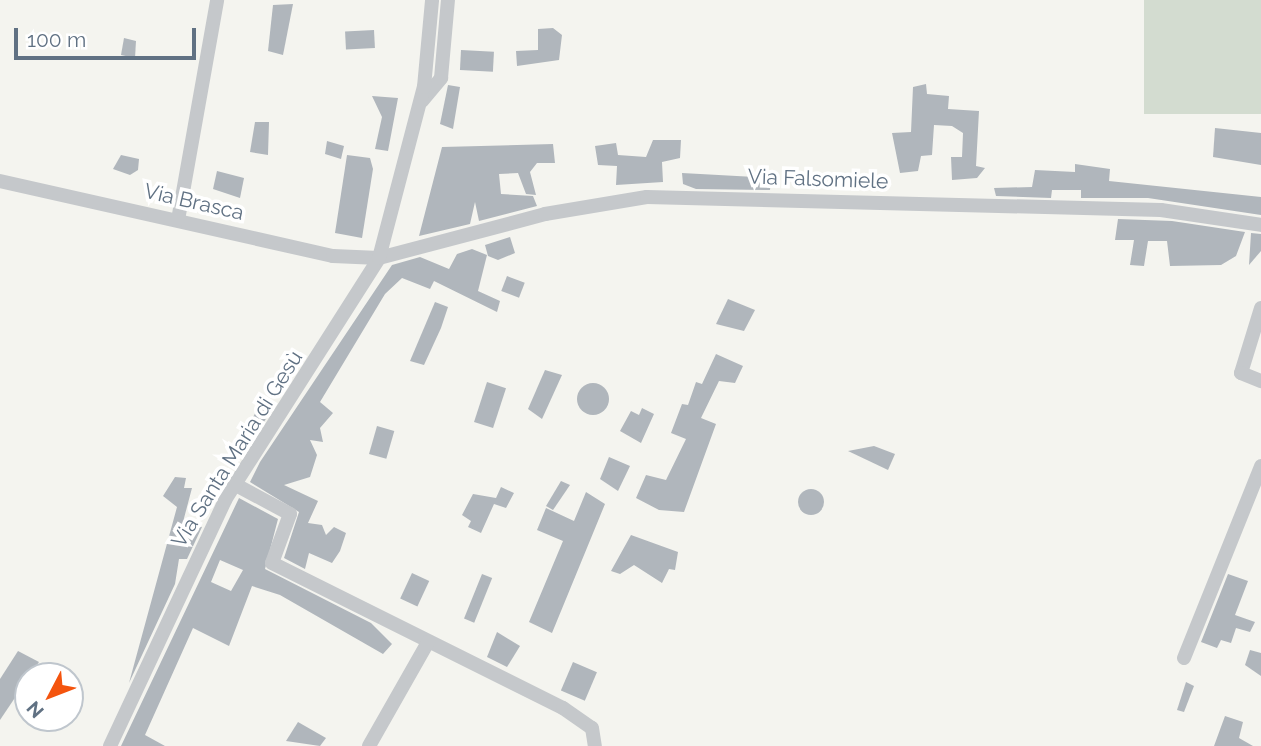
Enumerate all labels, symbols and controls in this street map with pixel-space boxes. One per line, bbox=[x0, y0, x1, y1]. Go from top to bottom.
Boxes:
scale bar bbox=[18, 14, 200, 58]
text: 100 m bbox=[27, 27, 86, 52]
street label: Via Falsomiele bbox=[747, 164, 889, 194]
street label: Via Brasca bbox=[142, 178, 246, 226]
street label: Via Santa Maria di Gesù bbox=[166, 346, 308, 552]
north arrow bbox=[14, 662, 84, 732]
text: N bbox=[22, 697, 48, 722]

